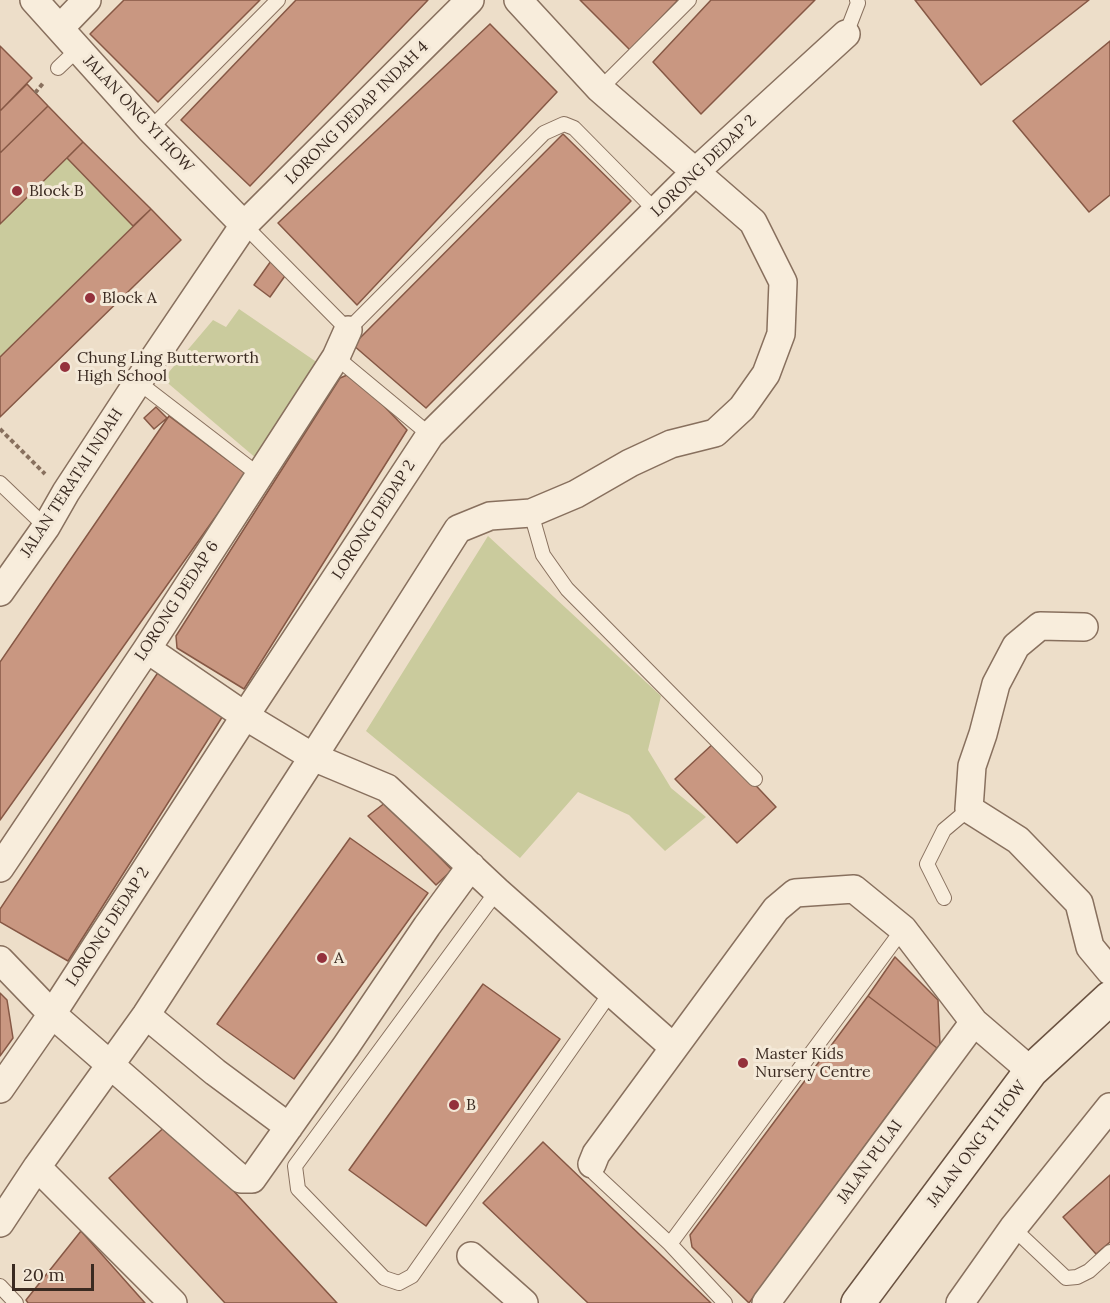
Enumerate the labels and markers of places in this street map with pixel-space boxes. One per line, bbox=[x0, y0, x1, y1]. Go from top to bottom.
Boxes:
place label: Block B bbox=[29, 181, 84, 201]
marker: Block B bbox=[10, 184, 24, 198]
place label: Block A bbox=[102, 288, 157, 308]
marker: Block A bbox=[83, 291, 97, 305]
place label: Chung Ling Butterworth High School bbox=[77, 348, 259, 386]
marker: Chung Ling Butterworth High School bbox=[58, 360, 72, 374]
place label: A bbox=[334, 948, 344, 968]
marker: A bbox=[315, 951, 329, 965]
place label: Master Kids Nursery Centre bbox=[755, 1044, 871, 1082]
marker: Master Kids Nursery Centre bbox=[736, 1056, 750, 1070]
place label: B bbox=[466, 1095, 476, 1115]
marker: B bbox=[447, 1098, 461, 1112]

